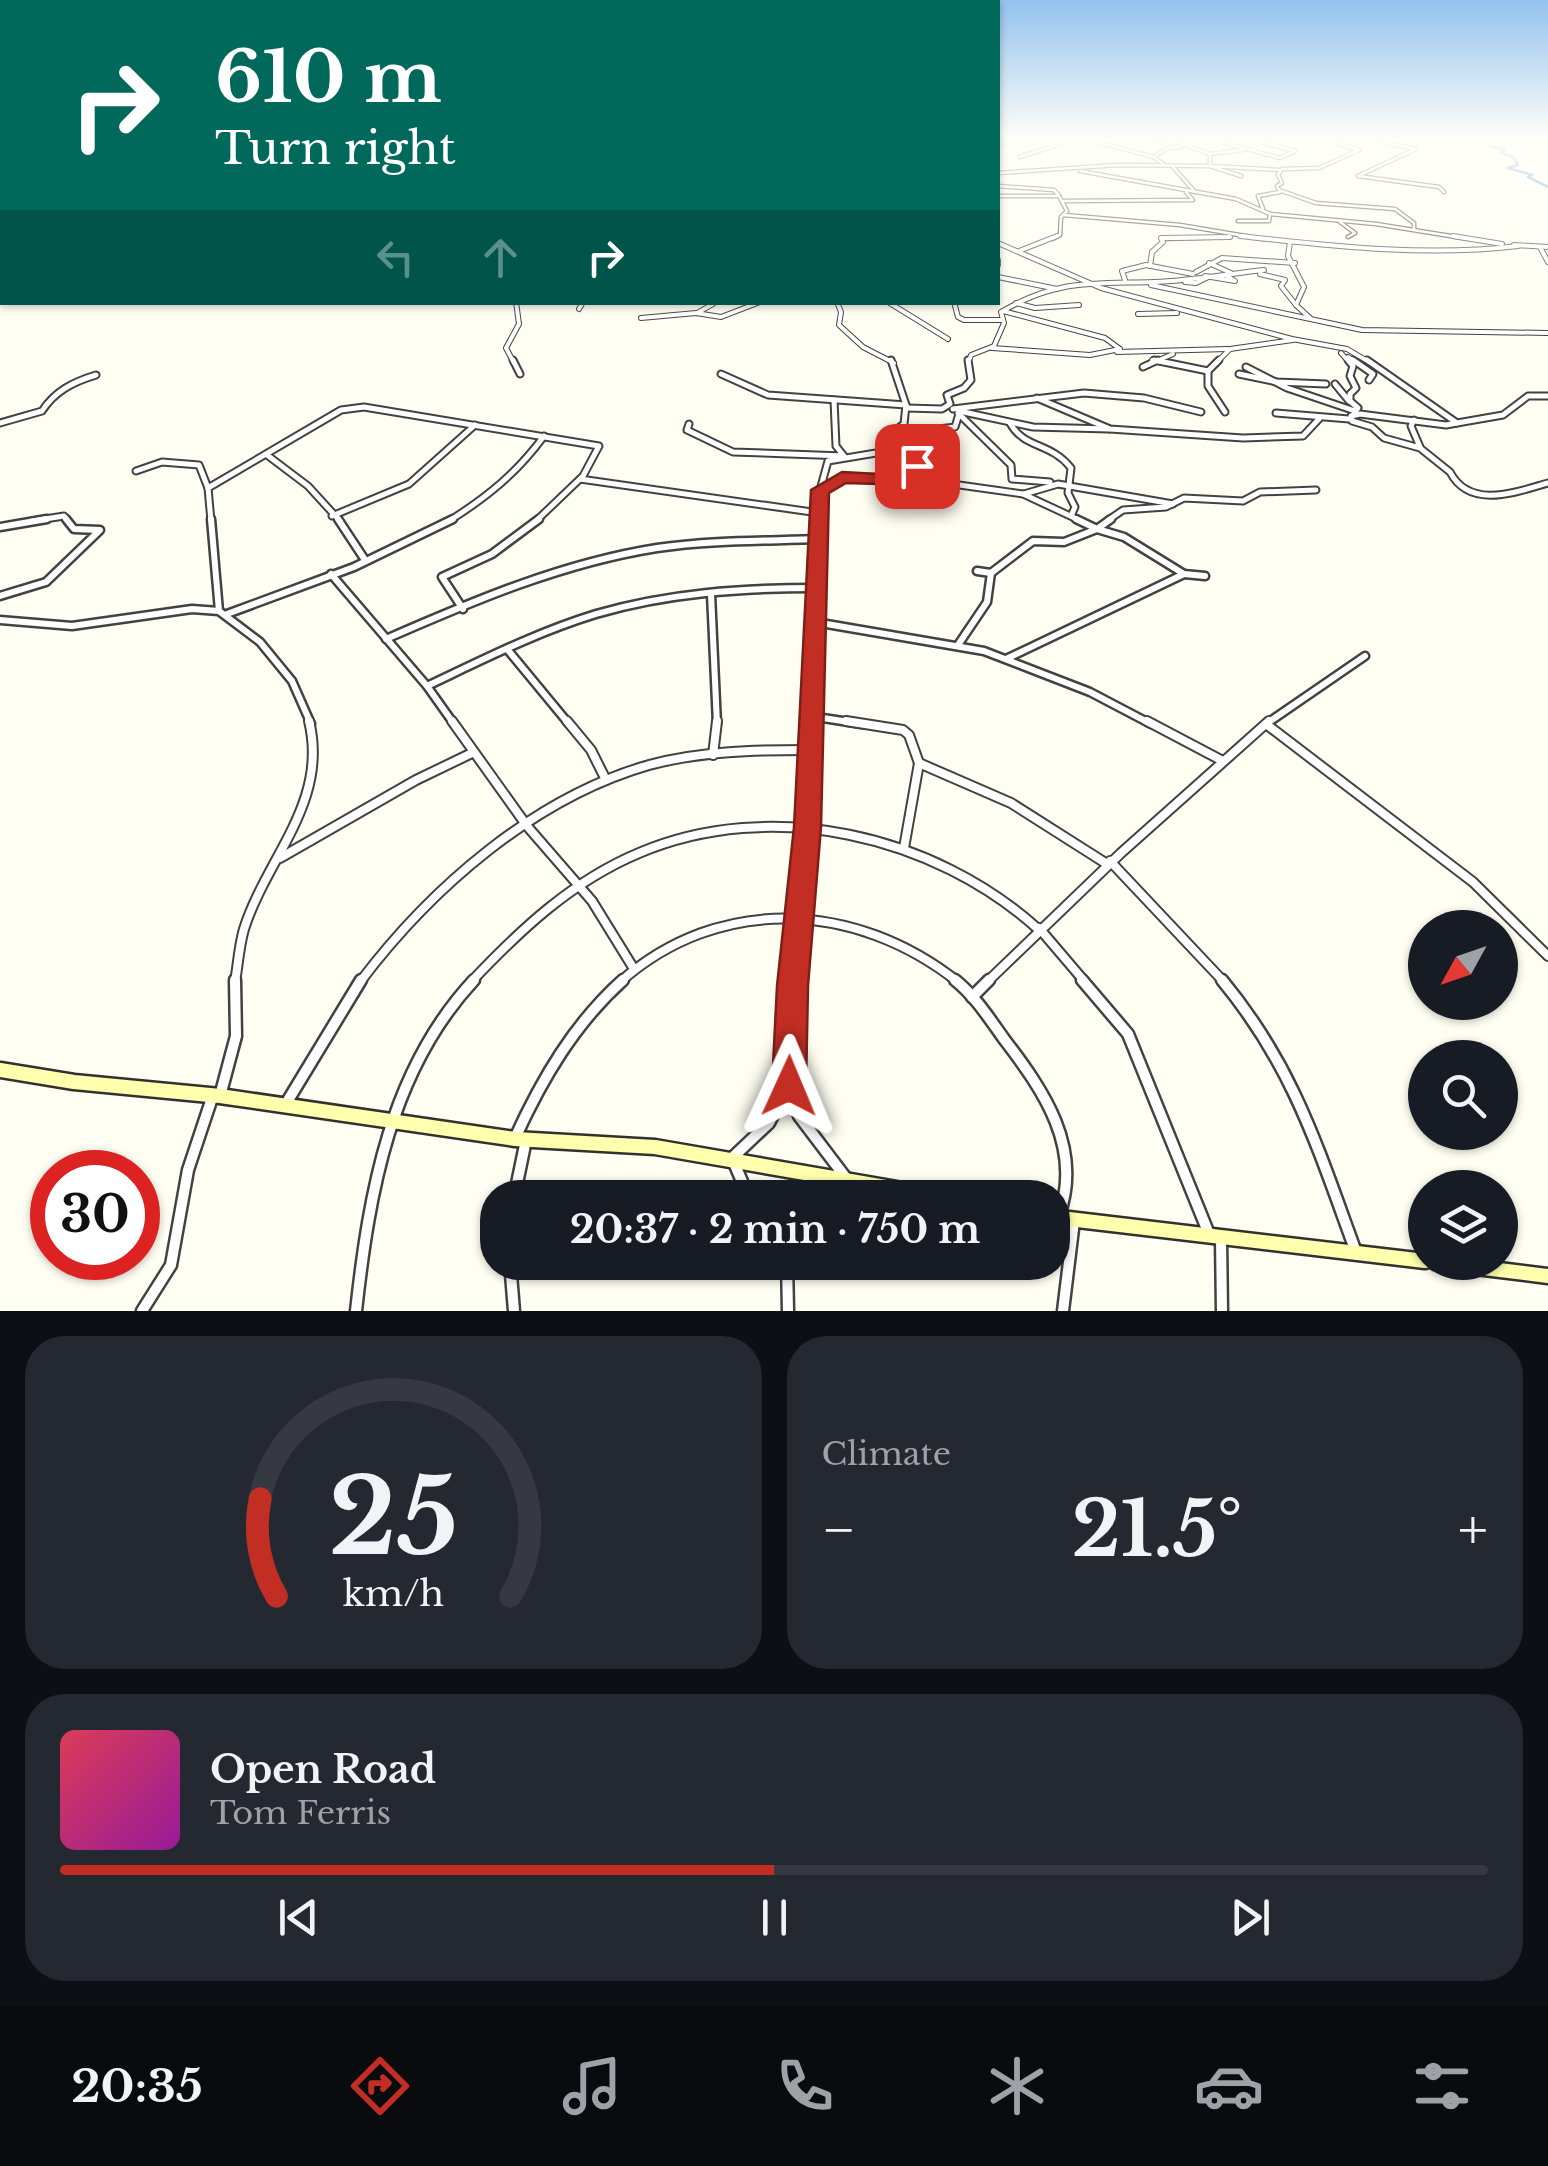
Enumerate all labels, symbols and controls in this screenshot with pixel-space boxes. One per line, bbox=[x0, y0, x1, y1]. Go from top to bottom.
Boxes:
text: 610 m bbox=[215, 34, 442, 121]
icon: right bbox=[50, 40, 180, 170]
text: Turn right bbox=[215, 120, 456, 176]
icon: left bbox=[368, 230, 423, 285]
icon: ahead bbox=[473, 230, 528, 285]
icon: right bbox=[578, 230, 633, 285]
pin bbox=[875, 424, 960, 509]
icon: arrive bbox=[890, 439, 945, 494]
north arrow bbox=[1408, 910, 1518, 1020]
map controls bbox=[1408, 910, 1518, 1280]
position arrow bbox=[737, 1034, 841, 1138]
button: search bbox=[1408, 1040, 1518, 1150]
speed limit sign: 30 bbox=[30, 1150, 160, 1280]
button: layers bbox=[1408, 1170, 1518, 1280]
text: 20:37 · 2 min · 750 m bbox=[570, 1206, 980, 1253]
text: Climate bbox=[822, 1434, 951, 1474]
text: 25 bbox=[328, 1453, 458, 1582]
text: 21.5° bbox=[1072, 1483, 1242, 1576]
text: − bbox=[822, 1496, 856, 1564]
text: + bbox=[1458, 1496, 1488, 1564]
text: km/h bbox=[343, 1571, 444, 1616]
text: Open Road bbox=[210, 1746, 436, 1793]
text: Tom Ferris bbox=[210, 1793, 391, 1833]
icon: previous bbox=[271, 1890, 326, 1945]
icon: pause bbox=[747, 1890, 802, 1945]
icon: next bbox=[1223, 1890, 1278, 1945]
icon: directions bbox=[345, 2051, 415, 2121]
icon: music bbox=[557, 2051, 627, 2121]
icon: phone bbox=[770, 2051, 840, 2121]
icon: climate bbox=[982, 2051, 1052, 2121]
icon: car bbox=[1194, 2051, 1264, 2121]
icon: filters bbox=[1407, 2051, 1477, 2121]
text: 20:35 bbox=[71, 2058, 203, 2114]

